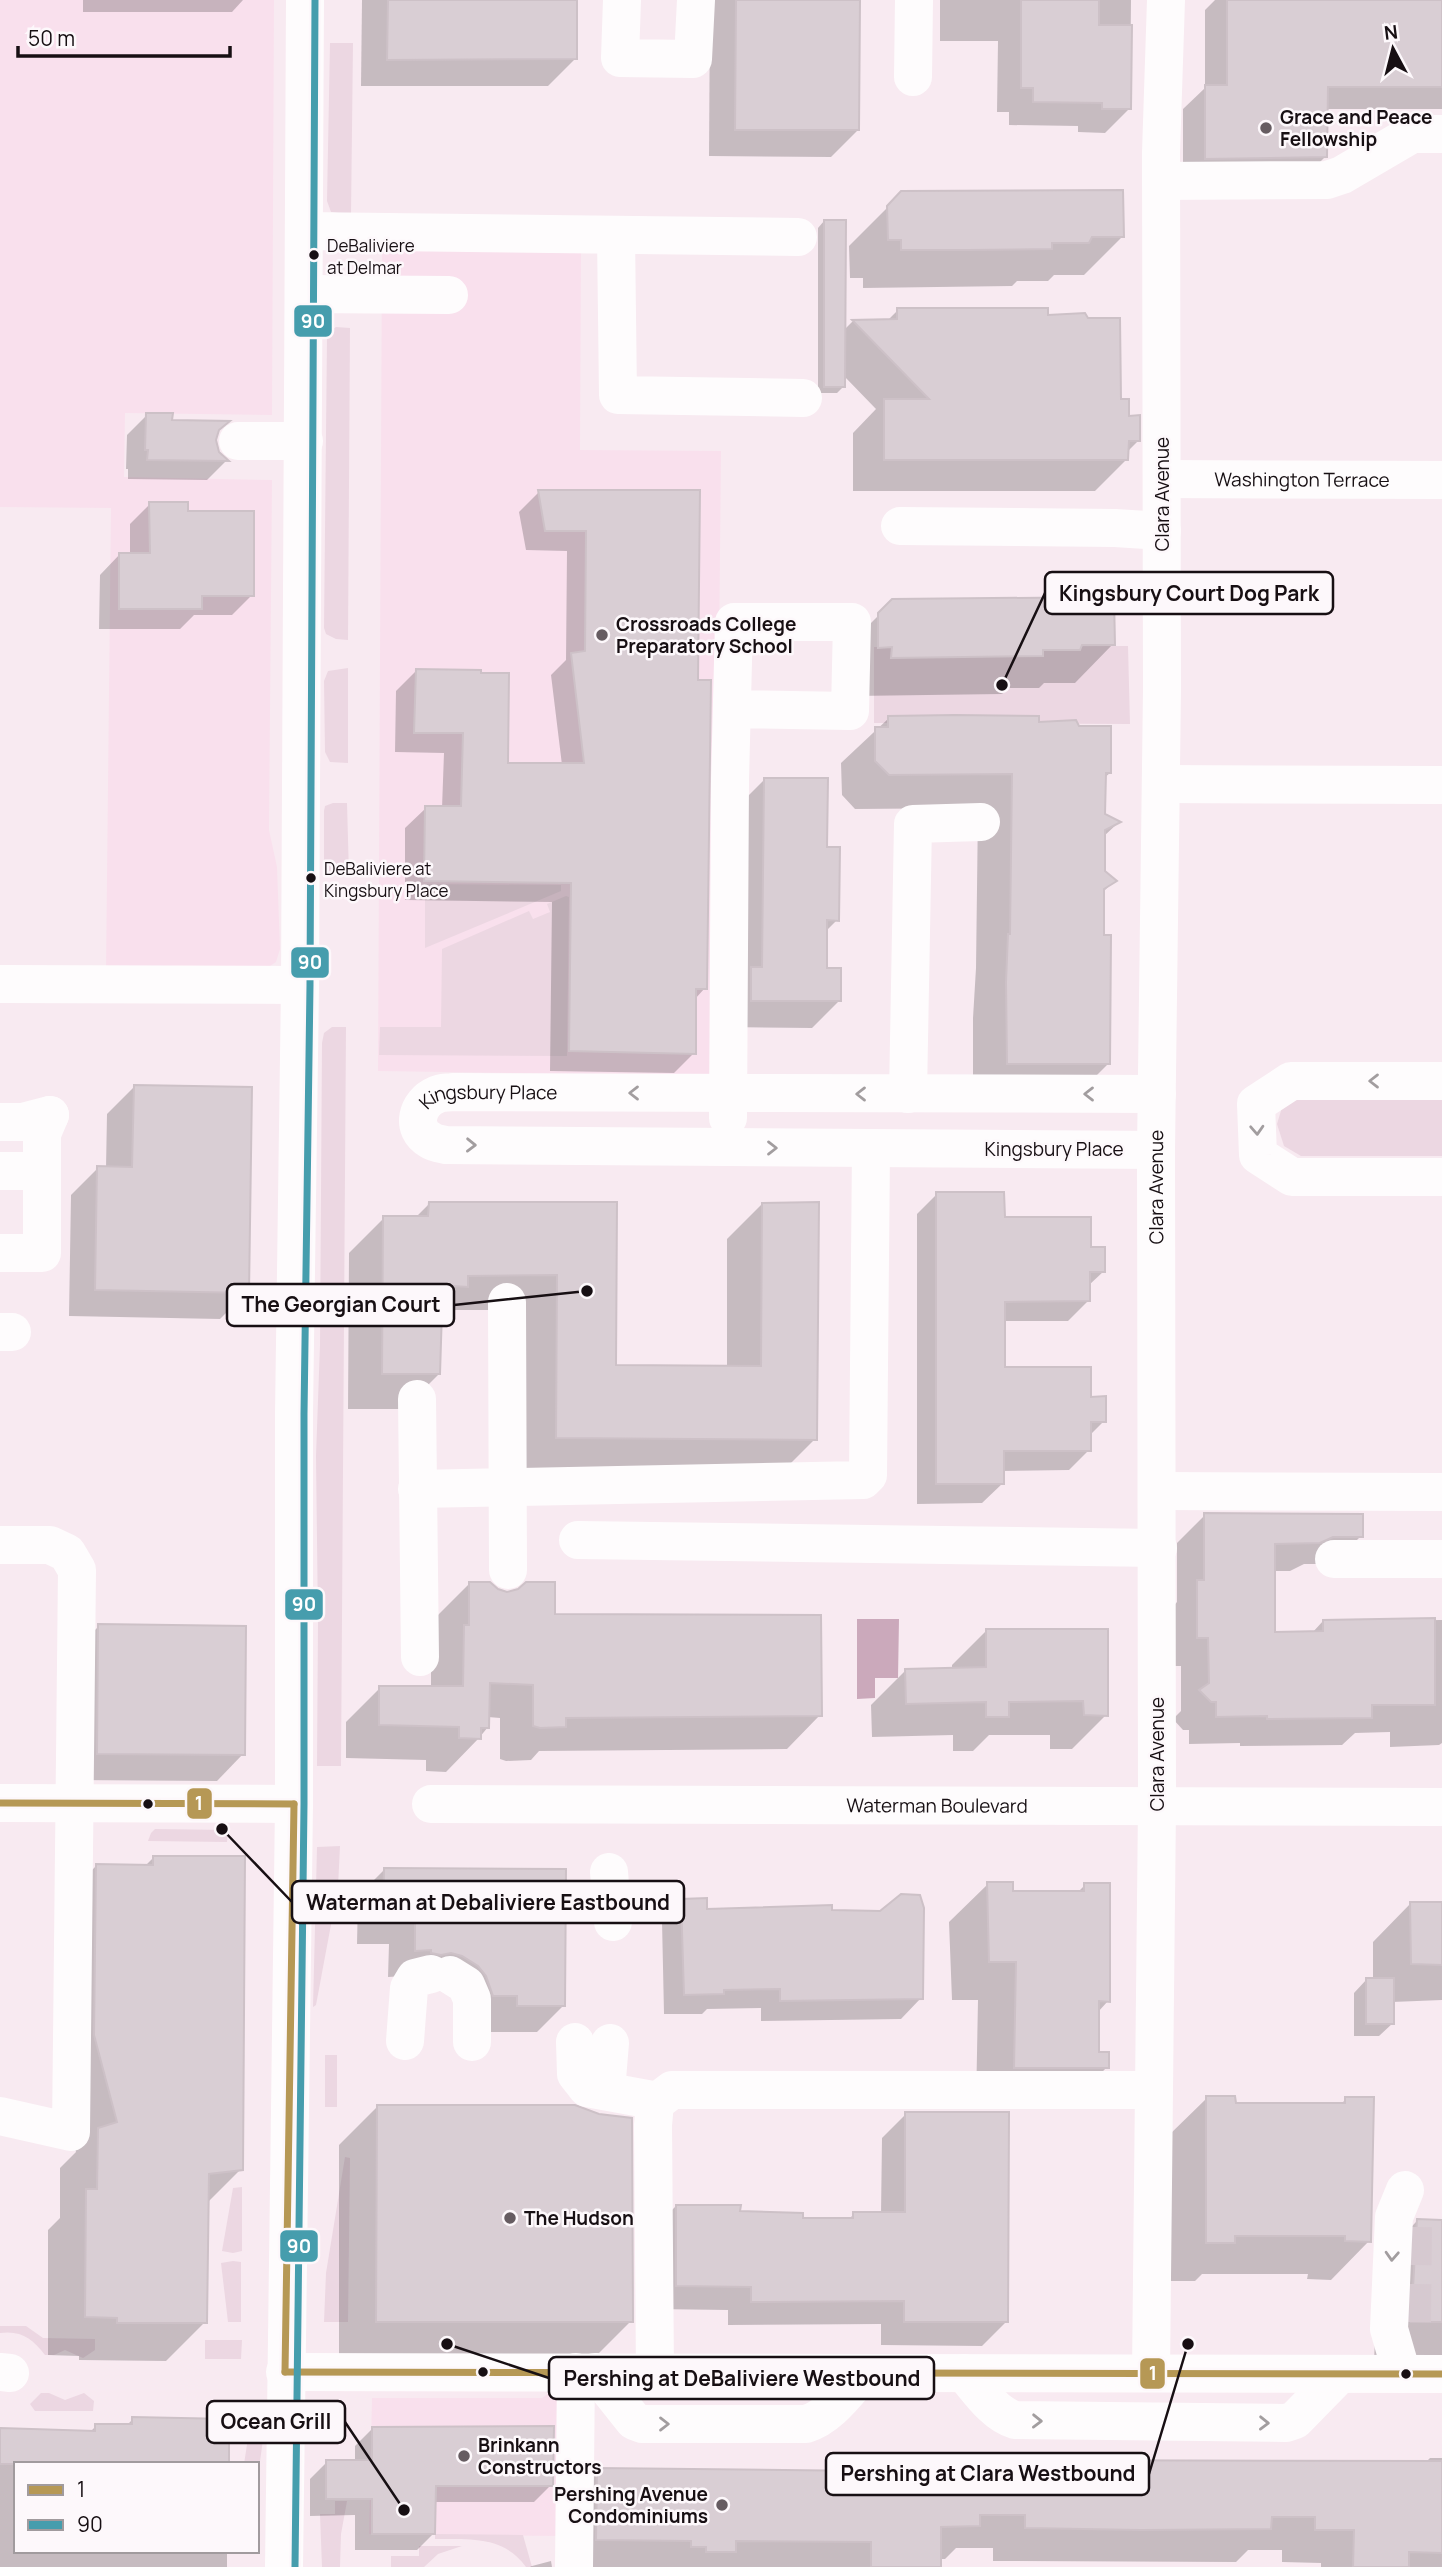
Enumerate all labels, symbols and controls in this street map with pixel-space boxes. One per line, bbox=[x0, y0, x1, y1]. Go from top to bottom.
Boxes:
scale bar bbox=[18, 14, 229, 58]
north arrow bbox=[1358, 14, 1428, 84]
text: N bbox=[1383, 18, 1399, 46]
text: 50 m bbox=[28, 24, 75, 52]
place label: Grace and Peace Fellowship bbox=[1280, 104, 1433, 152]
marker: Grace and Peace Fellowship bbox=[1258, 120, 1274, 136]
place label: DeBaliviere at Delmar bbox=[327, 234, 415, 279]
marker: DeBaliviere at Delmar bbox=[307, 248, 321, 262]
line badge: 90 bbox=[293, 304, 333, 338]
text: 90 bbox=[301, 308, 325, 334]
street label: Clara Avenue bbox=[1149, 437, 1175, 551]
street label: Washington Terrace bbox=[1214, 466, 1390, 493]
callout: Kingsbury Court Dog Park bbox=[1045, 572, 1333, 614]
text: Kingsbury Court Dog Park bbox=[1059, 579, 1320, 607]
place label: Crossroads College Preparatory School bbox=[616, 611, 796, 659]
marker: Crossroads College Preparatory School bbox=[594, 627, 610, 643]
place label: DeBaliviere at Kingsbury Place bbox=[324, 857, 449, 902]
marker: DeBaliviere at Kingsbury Place bbox=[304, 871, 318, 885]
line badge: 90 bbox=[290, 946, 330, 979]
text: 90 bbox=[298, 949, 322, 975]
one-way arrow bbox=[1368, 1073, 1379, 1089]
street label: Kingsbury Place bbox=[413, 1079, 557, 1115]
one-way arrow bbox=[628, 1085, 639, 1101]
one-way arrow bbox=[856, 1086, 866, 1102]
one-way arrow bbox=[1083, 1086, 1094, 1102]
one-way arrow bbox=[1249, 1125, 1264, 1136]
street label: Clara Avenue bbox=[1143, 1130, 1169, 1244]
street label: Kingsbury Place bbox=[984, 1136, 1124, 1162]
one-way arrow bbox=[467, 1137, 477, 1153]
one-way arrow bbox=[768, 1140, 778, 1156]
callout: The Georgian Court bbox=[227, 1284, 454, 1326]
text: The Georgian Court bbox=[241, 1290, 441, 1318]
line badge: 90 bbox=[284, 1588, 324, 1621]
text: 90 bbox=[292, 1591, 316, 1617]
street label: Clara Avenue bbox=[1144, 1697, 1170, 1811]
line badge: 1 bbox=[186, 1787, 213, 1820]
text: 1 bbox=[195, 1790, 203, 1816]
street label: Waterman Boulevard bbox=[846, 1792, 1028, 1819]
unlabelled marker bbox=[141, 1797, 155, 1811]
callout: Waterman at Debaliviere Eastbound bbox=[292, 1881, 684, 1923]
text: Waterman at Debaliviere Eastbound bbox=[306, 1888, 670, 1916]
place label: The Hudson bbox=[524, 2205, 634, 2231]
marker: The Hudson bbox=[502, 2210, 518, 2226]
line badge: 90 bbox=[279, 2229, 319, 2263]
text: 90 bbox=[287, 2233, 311, 2259]
one-way arrow bbox=[1385, 2251, 1400, 2262]
callout: Pershing at DeBaliviere Westbound bbox=[549, 2357, 934, 2399]
line badge: 1 bbox=[1139, 2357, 1166, 2390]
text: 1 bbox=[1149, 2360, 1157, 2386]
text: Pershing at DeBaliviere Westbound bbox=[564, 2364, 920, 2392]
unlabelled marker bbox=[476, 2365, 490, 2379]
unlabelled marker bbox=[1399, 2367, 1413, 2381]
callout: Ocean Grill bbox=[207, 2401, 345, 2443]
text: Ocean Grill bbox=[221, 2407, 331, 2435]
one-way arrow bbox=[1032, 2413, 1043, 2429]
one-way arrow bbox=[1260, 2415, 1270, 2431]
one-way arrow bbox=[659, 2416, 670, 2432]
place label: Brinkann Constructors bbox=[478, 2432, 602, 2480]
marker: Brinkann Constructors bbox=[456, 2448, 472, 2464]
callout: Pershing at Clara Westbound bbox=[826, 2453, 1149, 2495]
text: Pershing at Clara Westbound bbox=[840, 2459, 1136, 2487]
legend bbox=[14, 2462, 259, 2553]
text: 1 bbox=[77, 2475, 85, 2503]
place label: Pershing Avenue Condominiums bbox=[554, 2481, 708, 2529]
marker: Pershing Avenue Condominiums bbox=[714, 2497, 730, 2513]
text: 90 bbox=[77, 2510, 103, 2538]

